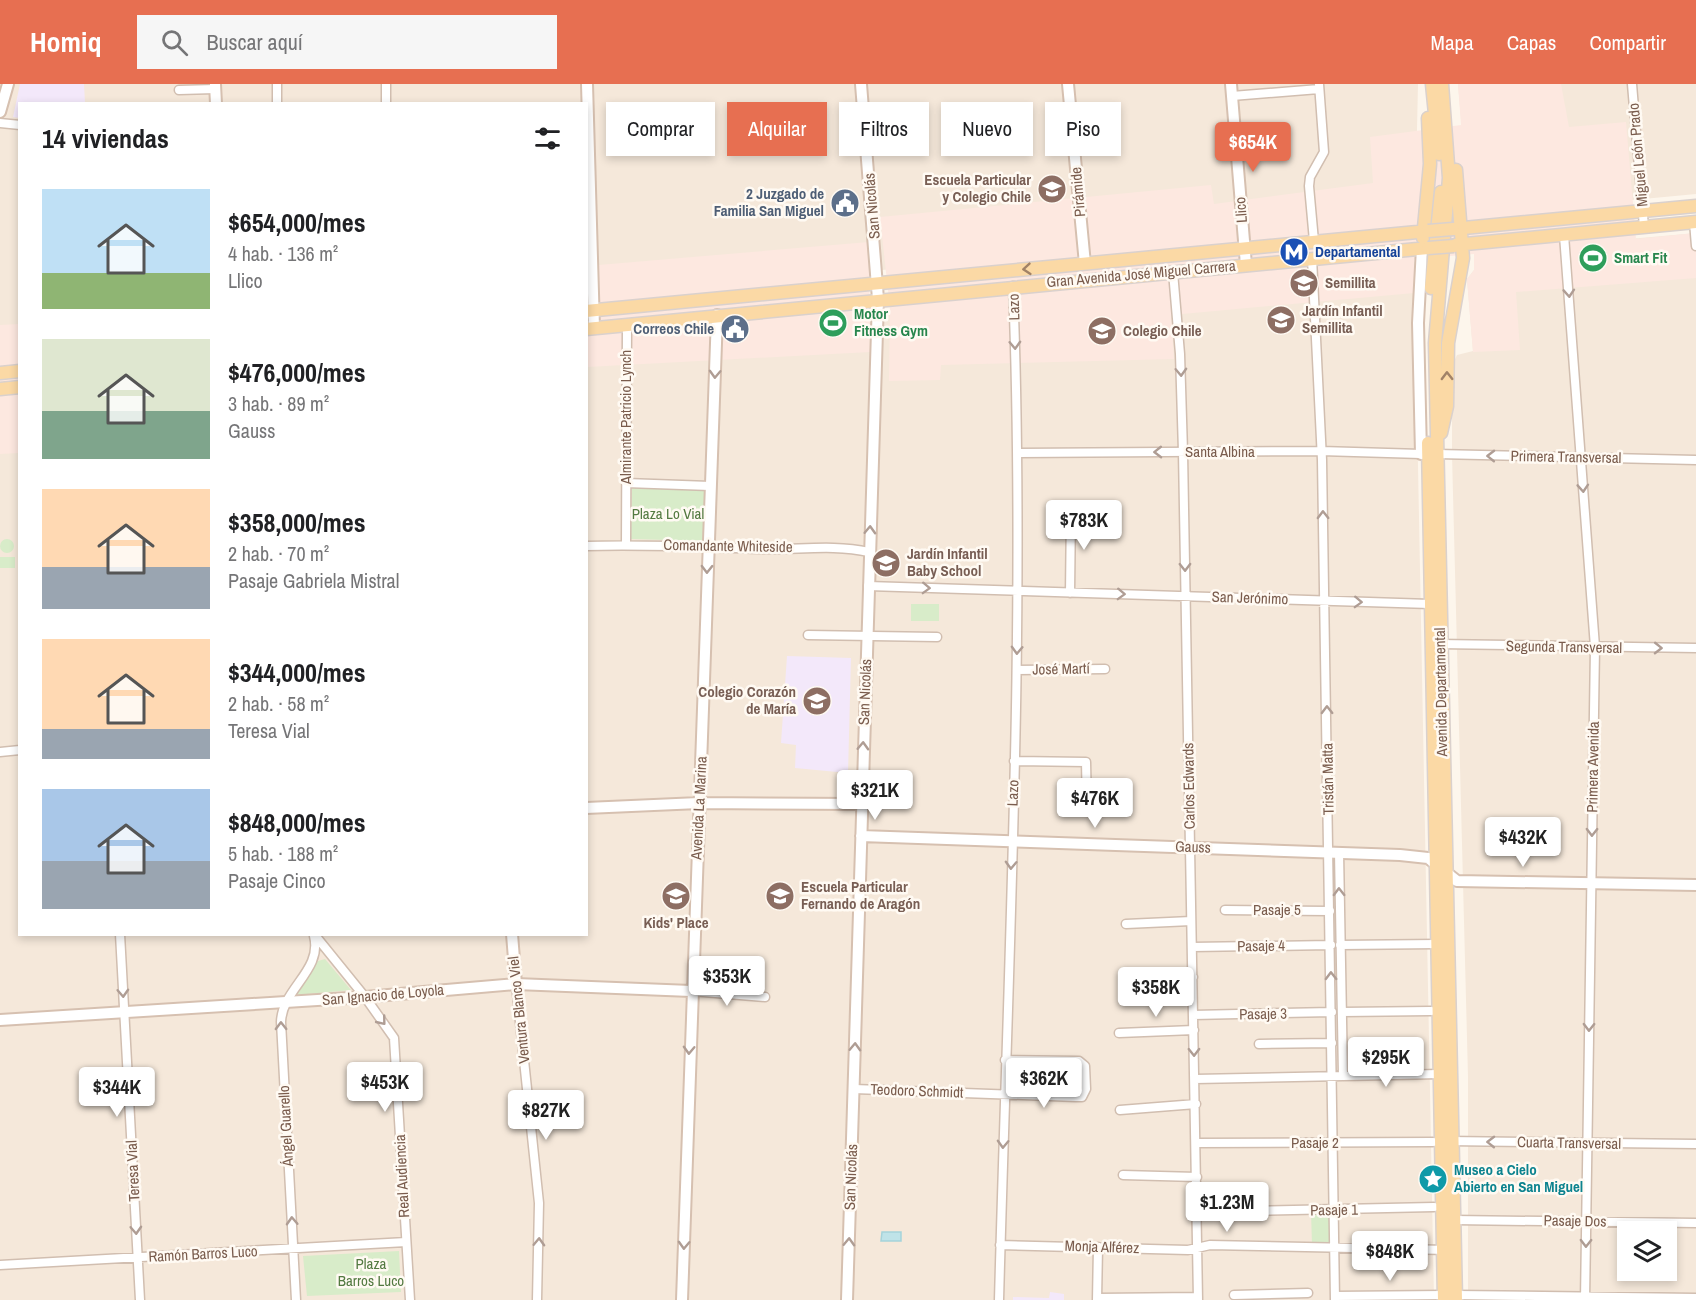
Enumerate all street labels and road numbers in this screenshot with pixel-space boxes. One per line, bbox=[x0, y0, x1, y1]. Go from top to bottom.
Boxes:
street label: Miguel León Prado bbox=[1622, 102, 1652, 208]
street label: Pirámide bbox=[1065, 166, 1090, 218]
street label: San Nicolás bbox=[858, 172, 885, 240]
street label: Llico bbox=[1229, 196, 1252, 224]
street label: Gran Avenida José Miguel Carrera bbox=[1045, 255, 1237, 292]
street label: Lazo bbox=[1003, 293, 1024, 321]
street label: Almirante Patricio Lynch bbox=[615, 350, 636, 485]
street label: Santa Albina bbox=[1185, 441, 1255, 462]
street label: Primera Transversal bbox=[1510, 445, 1622, 468]
street label: Comandante Whiteside bbox=[663, 534, 793, 557]
street label: San Jerónimo bbox=[1211, 586, 1289, 609]
street label: Avenida Departamental bbox=[1429, 627, 1452, 758]
street label: Segunda Transversal bbox=[1506, 635, 1622, 658]
street label: José Martí bbox=[1032, 657, 1090, 679]
street label: San Nicolás bbox=[853, 658, 876, 725]
street label: Primera Avenida bbox=[1581, 721, 1604, 813]
street label: Carlos Edwards bbox=[1177, 742, 1200, 830]
street label: Tristán Matta bbox=[1316, 743, 1339, 815]
street label: Avenida La Marina bbox=[685, 755, 712, 861]
street label: Lazo bbox=[1002, 779, 1023, 807]
street label: Gauss bbox=[1175, 835, 1211, 858]
street label: Pasaje 5 bbox=[1253, 899, 1301, 920]
street label: Pasaje 4 bbox=[1237, 935, 1285, 956]
street label: Ventura Blanco Viel bbox=[502, 955, 535, 1065]
street label: San Ignacio de Loyola bbox=[321, 979, 445, 1010]
street label: Pasaje 3 bbox=[1239, 1003, 1287, 1024]
street label: Teodoro Schmidt bbox=[870, 1078, 964, 1103]
street label: Ángel Guarello bbox=[273, 1085, 298, 1168]
street label: Cuarta Transversal bbox=[1517, 1131, 1621, 1154]
street label: Pasaje 2 bbox=[1291, 1132, 1339, 1153]
street label: Real Audiencia bbox=[389, 1134, 414, 1218]
street label: Teresa Vial bbox=[120, 1140, 145, 1202]
street label: San Nicolás bbox=[839, 1143, 862, 1210]
street label: Pasaje 1 bbox=[1310, 1199, 1358, 1220]
street label: Pasaje Dos bbox=[1543, 1209, 1607, 1232]
street label: Monja Alférez bbox=[1064, 1235, 1140, 1258]
street label: Ramón Barros Luco bbox=[148, 1240, 258, 1267]

